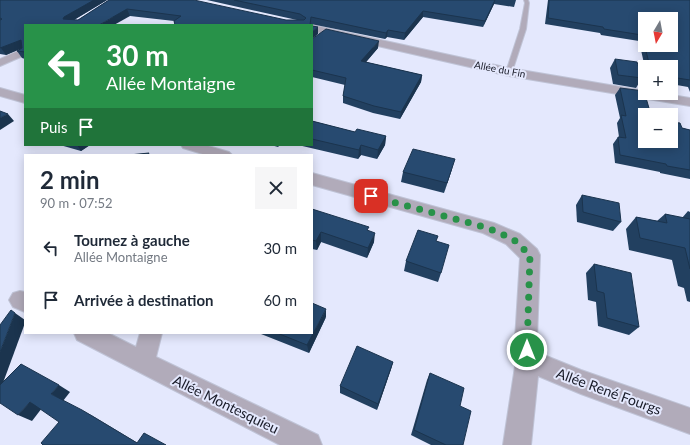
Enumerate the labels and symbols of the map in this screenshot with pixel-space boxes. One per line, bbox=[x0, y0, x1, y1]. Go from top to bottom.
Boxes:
north arrow bbox=[638, 12, 678, 52]
street label: Allée du Fin bbox=[473, 58, 527, 80]
pin bbox=[354, 179, 388, 213]
position arrow bbox=[506, 329, 548, 371]
street label: Allée René Fourgs bbox=[554, 364, 664, 418]
street label: Allée Montesquieu bbox=[170, 371, 282, 437]

